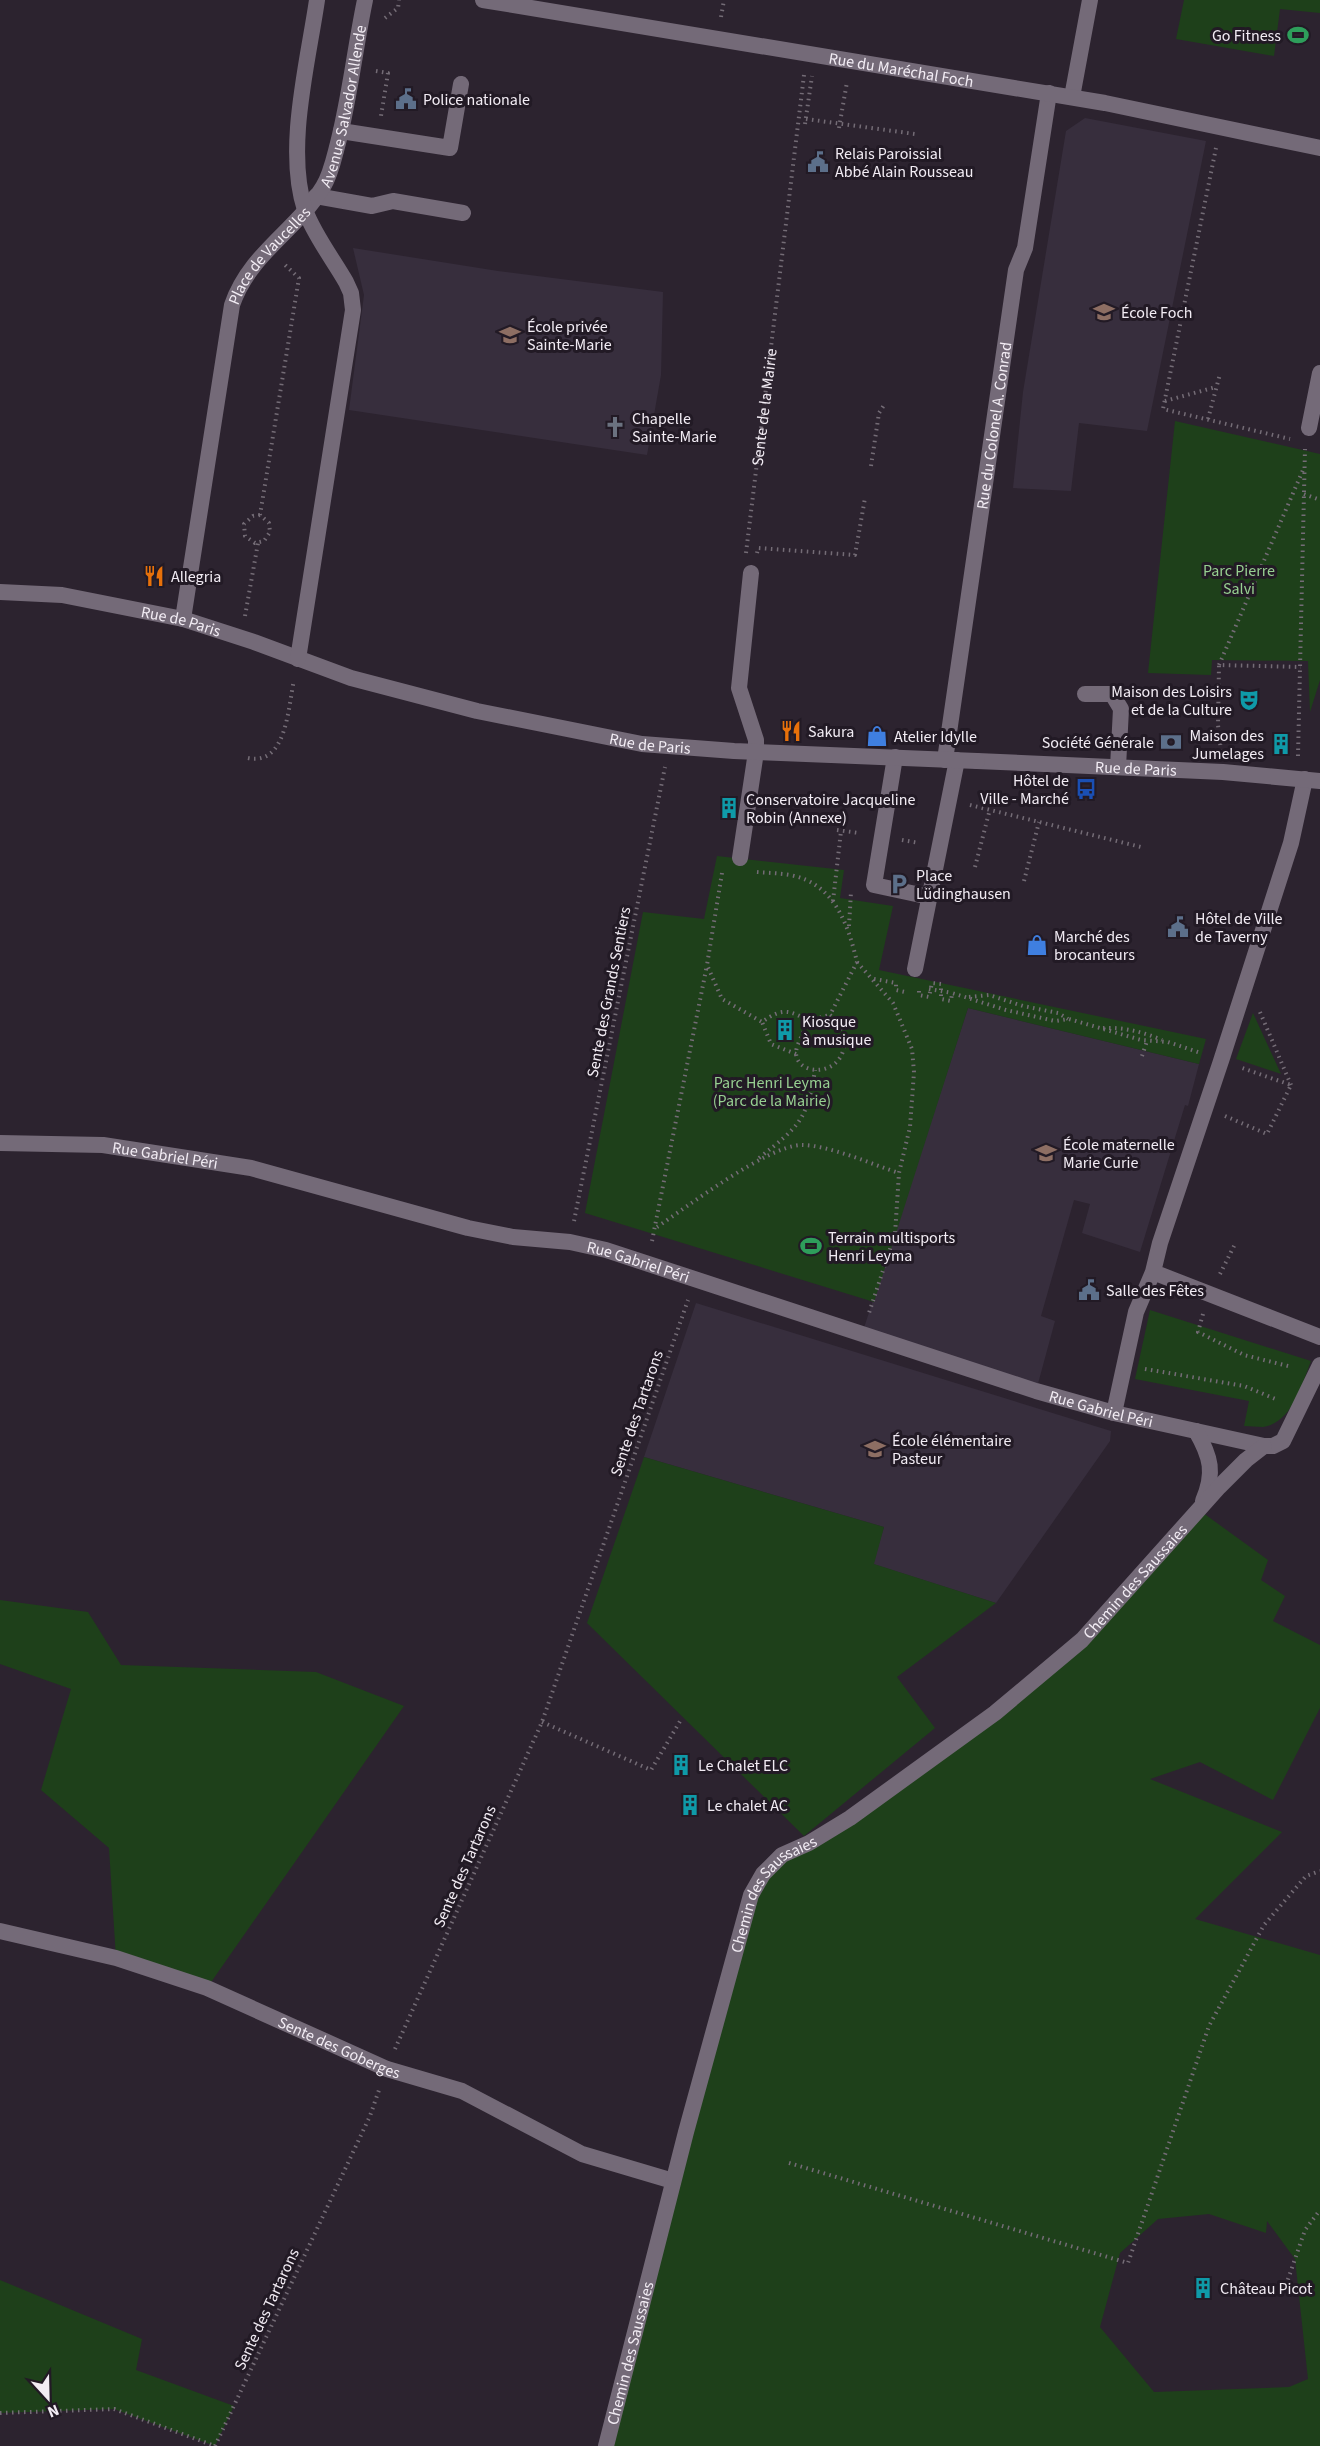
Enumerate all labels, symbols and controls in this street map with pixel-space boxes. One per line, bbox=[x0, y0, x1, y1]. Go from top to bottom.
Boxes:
street label: Avenue Salvador Allende bbox=[315, 23, 372, 191]
sports icon: Go Fitness bbox=[1286, 23, 1310, 47]
place label: Go Fitness bbox=[1212, 25, 1281, 47]
street label: Rue du Maréchal Foch bbox=[827, 47, 975, 93]
public building icon: Police nationale bbox=[394, 87, 418, 111]
place label: Police nationale bbox=[423, 89, 530, 111]
place label: Relais Paroissial Abbé Alain Rousseau bbox=[835, 143, 973, 183]
public building icon: Relais Paroissial Abbé Alain Rousseau bbox=[806, 150, 830, 174]
street label: Place de Vaucelles bbox=[223, 202, 316, 308]
school or university icon: École Foch bbox=[1092, 300, 1116, 324]
place label: École Foch bbox=[1121, 302, 1192, 324]
place label: École privée Sainte-Marie bbox=[527, 316, 612, 356]
school or university icon: École privée Sainte-Marie bbox=[498, 323, 522, 347]
street label: Rue du Colonel A. Conrad bbox=[971, 340, 1017, 511]
street label: Sente de la Mairie bbox=[747, 347, 783, 467]
place label: Chapelle Sainte-Marie bbox=[632, 408, 717, 448]
church icon: Chapelle Sainte-Marie bbox=[603, 415, 627, 439]
park label: Parc Pierre Salvi bbox=[1203, 560, 1275, 600]
restaurant icon: Allegria bbox=[142, 564, 166, 588]
place label: Allegria bbox=[171, 566, 221, 588]
street label: Rue de Paris bbox=[139, 601, 224, 643]
place label: Maison des Loisirs et de la Culture bbox=[1111, 681, 1232, 721]
theatre icon: Maison des Loisirs et de la Culture bbox=[1237, 688, 1261, 712]
restaurant icon: Sakura bbox=[779, 719, 803, 743]
place label: Sakura bbox=[808, 721, 854, 743]
shop icon: Atelier Idylle bbox=[865, 724, 889, 748]
place label: Maison des Jumelages bbox=[1190, 725, 1264, 765]
place label: Atelier Idylle bbox=[894, 726, 977, 748]
street label: Rue de Paris bbox=[607, 728, 692, 760]
bank icon: Société Générale bbox=[1159, 730, 1183, 754]
place label: Société Générale bbox=[1042, 732, 1154, 754]
building icon: Maison des Jumelages bbox=[1269, 732, 1293, 756]
street label: Rue de Paris bbox=[1095, 756, 1177, 782]
place label: Hôtel de Ville - Marché bbox=[980, 770, 1069, 810]
bus stop icon: Hôtel de Ville - Marché bbox=[1074, 777, 1098, 801]
place label: Conservatoire Jacqueline Robin (Annexe) bbox=[746, 789, 915, 829]
building icon: Conservatoire Jacqueline Robin (Annexe) bbox=[717, 796, 741, 820]
place label: Place Lüdinghausen bbox=[916, 865, 1011, 905]
parking icon: Place Lüdinghausen bbox=[887, 872, 911, 896]
street label: Sente des Grands Sentiers bbox=[582, 905, 636, 1080]
place label: Hôtel de Ville de Taverny bbox=[1195, 908, 1283, 948]
public building icon: Hôtel de Ville de Taverny bbox=[1166, 915, 1190, 939]
place label: Marché des brocanteurs bbox=[1054, 926, 1135, 966]
shop icon: Marché des brocanteurs bbox=[1025, 933, 1049, 957]
place label: Kiosque à musique bbox=[802, 1011, 871, 1051]
building icon: Kiosque à musique bbox=[773, 1018, 797, 1042]
park label: Parc Henri Leyma (Parc de la Mairie) bbox=[713, 1072, 831, 1112]
place label: École maternelle Marie Curie bbox=[1063, 1134, 1175, 1174]
street label: Rue Gabriel Péri bbox=[111, 1137, 219, 1175]
school or university icon: École maternelle Marie Curie bbox=[1034, 1141, 1058, 1165]
place label: Terrain multisports Henri Leyma bbox=[828, 1227, 956, 1267]
sports icon: Terrain multisports Henri Leyma bbox=[799, 1234, 823, 1258]
street label: Rue Gabriel Péri bbox=[585, 1236, 692, 1289]
public building icon: Salle des Fêtes bbox=[1077, 1278, 1101, 1302]
place label: Salle des Fêtes bbox=[1106, 1280, 1204, 1302]
street label: Sente des Tartarons bbox=[605, 1347, 669, 1479]
street label: Rue Gabriel Péri bbox=[1046, 1385, 1155, 1433]
place label: École élémentaire Pasteur bbox=[892, 1430, 1011, 1470]
school or university icon: École élémentaire Pasteur bbox=[863, 1437, 887, 1461]
street label: Chemin des Saussaies bbox=[1078, 1519, 1193, 1644]
building icon: Le Chalet ELC bbox=[669, 1753, 693, 1777]
place label: Le Chalet ELC bbox=[698, 1755, 788, 1777]
building icon: Le chalet AC bbox=[678, 1793, 702, 1817]
place label: Le chalet AC bbox=[707, 1795, 788, 1817]
street label: Sente des Tartarons bbox=[428, 1801, 502, 1931]
street label: Chemin des Saussaies bbox=[726, 1831, 822, 1955]
street label: Sente des Goberges bbox=[274, 2011, 403, 2084]
street label: Sente des Tartarons bbox=[229, 2245, 305, 2374]
building icon: Château Picot bbox=[1191, 2276, 1215, 2300]
place label: Château Picot bbox=[1220, 2278, 1313, 2300]
street label: Chemin des Saussaies bbox=[602, 2279, 660, 2427]
north arrow bbox=[18, 2368, 78, 2428]
text: N bbox=[44, 2399, 62, 2423]

